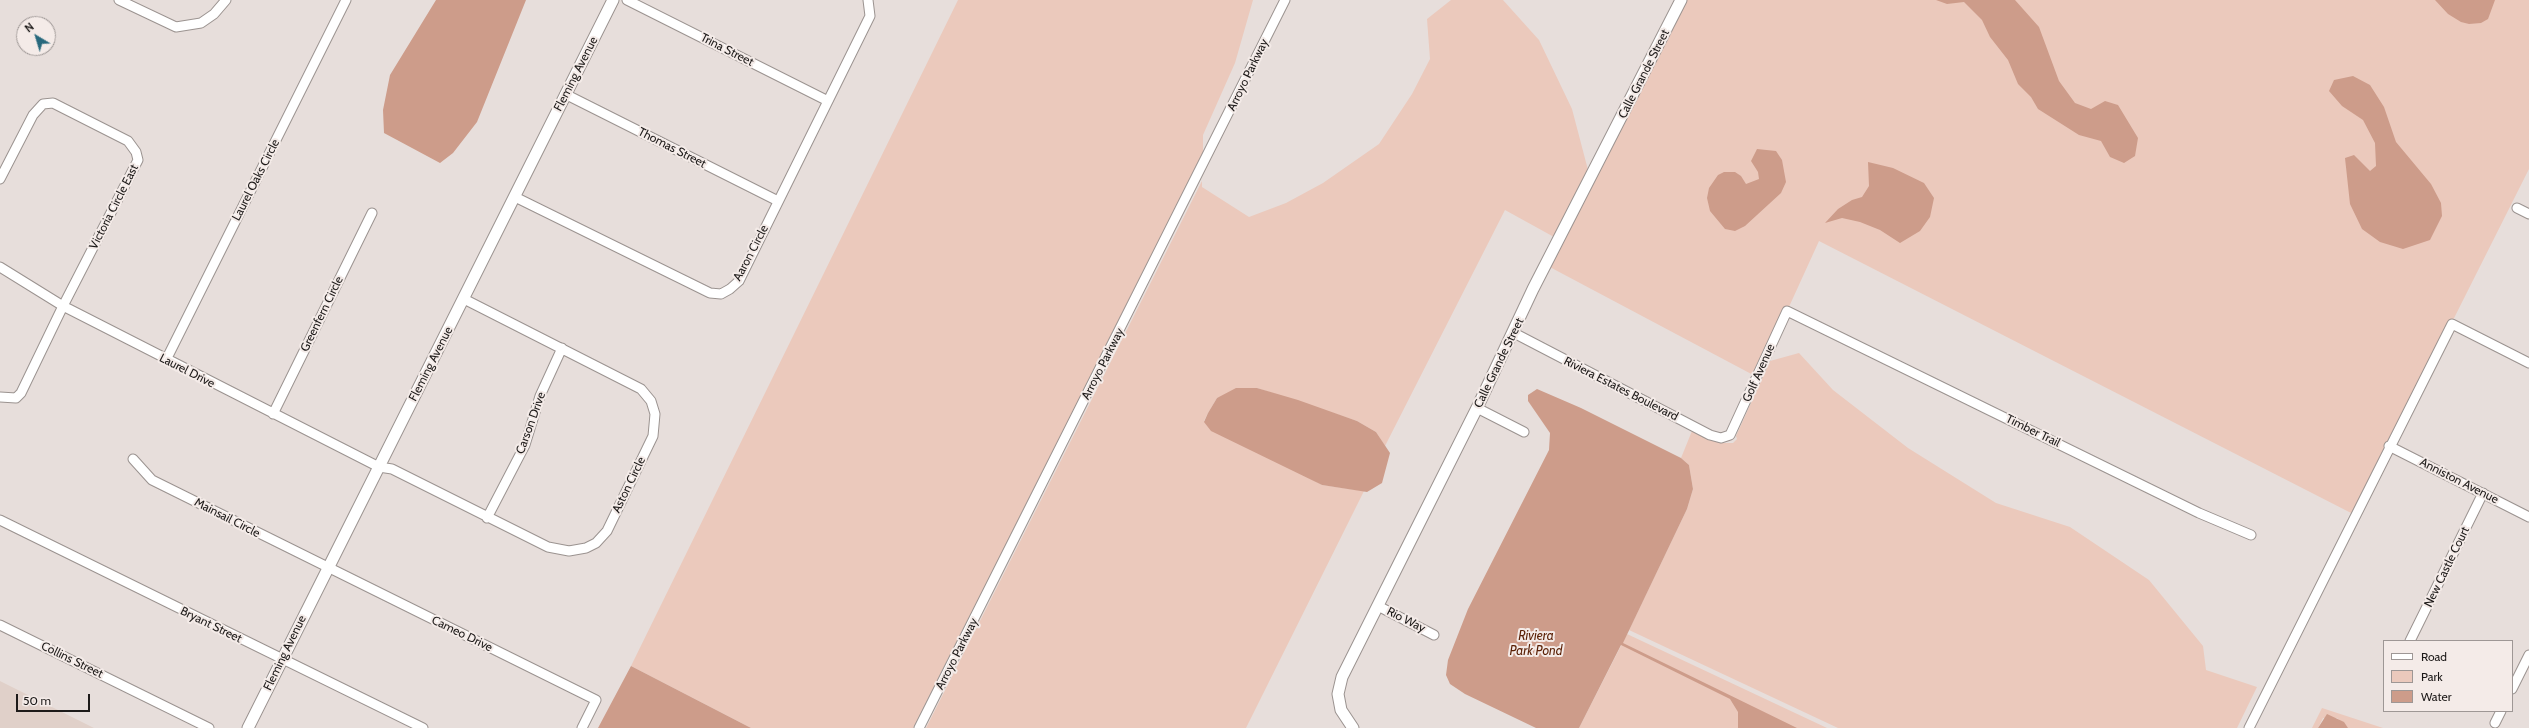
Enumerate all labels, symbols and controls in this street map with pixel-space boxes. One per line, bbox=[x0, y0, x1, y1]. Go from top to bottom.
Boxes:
north arrow bbox=[16, 16, 56, 56]
text: N bbox=[22, 19, 37, 35]
street label: Calle Grande Street bbox=[1615, 27, 1673, 121]
street label: Trina Street bbox=[698, 30, 756, 70]
street label: Fleming Avenue bbox=[551, 34, 601, 114]
street label: Arroyo Parkway bbox=[1224, 37, 1272, 113]
street label: Thomas Street bbox=[636, 125, 708, 171]
street label: Laurel Oaks Circle bbox=[229, 137, 283, 223]
street label: Victoria Circle East bbox=[86, 162, 142, 252]
street label: Aaron Circle bbox=[730, 223, 772, 283]
street label: Greenfern Circle bbox=[298, 274, 346, 354]
street label: Calle Grande Street bbox=[1471, 316, 1527, 410]
street label: Fleming Avenue bbox=[406, 324, 456, 404]
street label: Arroyo Parkway bbox=[1079, 326, 1127, 402]
street label: Golf Avenue bbox=[1740, 342, 1778, 404]
street label: Laurel Drive bbox=[157, 351, 217, 391]
street label: Riviera Estates Boulevard bbox=[1561, 354, 1681, 424]
street label: Carson Drive bbox=[513, 390, 549, 456]
street label: Timber Trail bbox=[2003, 412, 2063, 450]
street label: Aston Circle bbox=[609, 455, 649, 515]
street label: Anniston Avenue bbox=[2417, 455, 2501, 507]
street label: Mainsail Circle bbox=[192, 495, 262, 541]
street label: New Castle Court bbox=[2421, 524, 2473, 610]
street label: Bryant Street bbox=[178, 604, 244, 646]
street label: Rio Way bbox=[1384, 604, 1428, 636]
street label: Fleming Avenue bbox=[261, 613, 309, 693]
street label: Cameo Drive bbox=[429, 613, 495, 655]
street label: Arroyo Parkway bbox=[933, 616, 981, 692]
water label: Riviera Park Pond bbox=[1509, 628, 1563, 659]
street label: Collins Street bbox=[39, 639, 105, 681]
legend bbox=[2383, 640, 2513, 712]
text: Road bbox=[2421, 649, 2447, 664]
text: Park bbox=[2421, 669, 2443, 684]
scale bar bbox=[18, 686, 92, 712]
text: Water bbox=[2421, 689, 2451, 704]
text: 50 m bbox=[23, 693, 51, 708]

